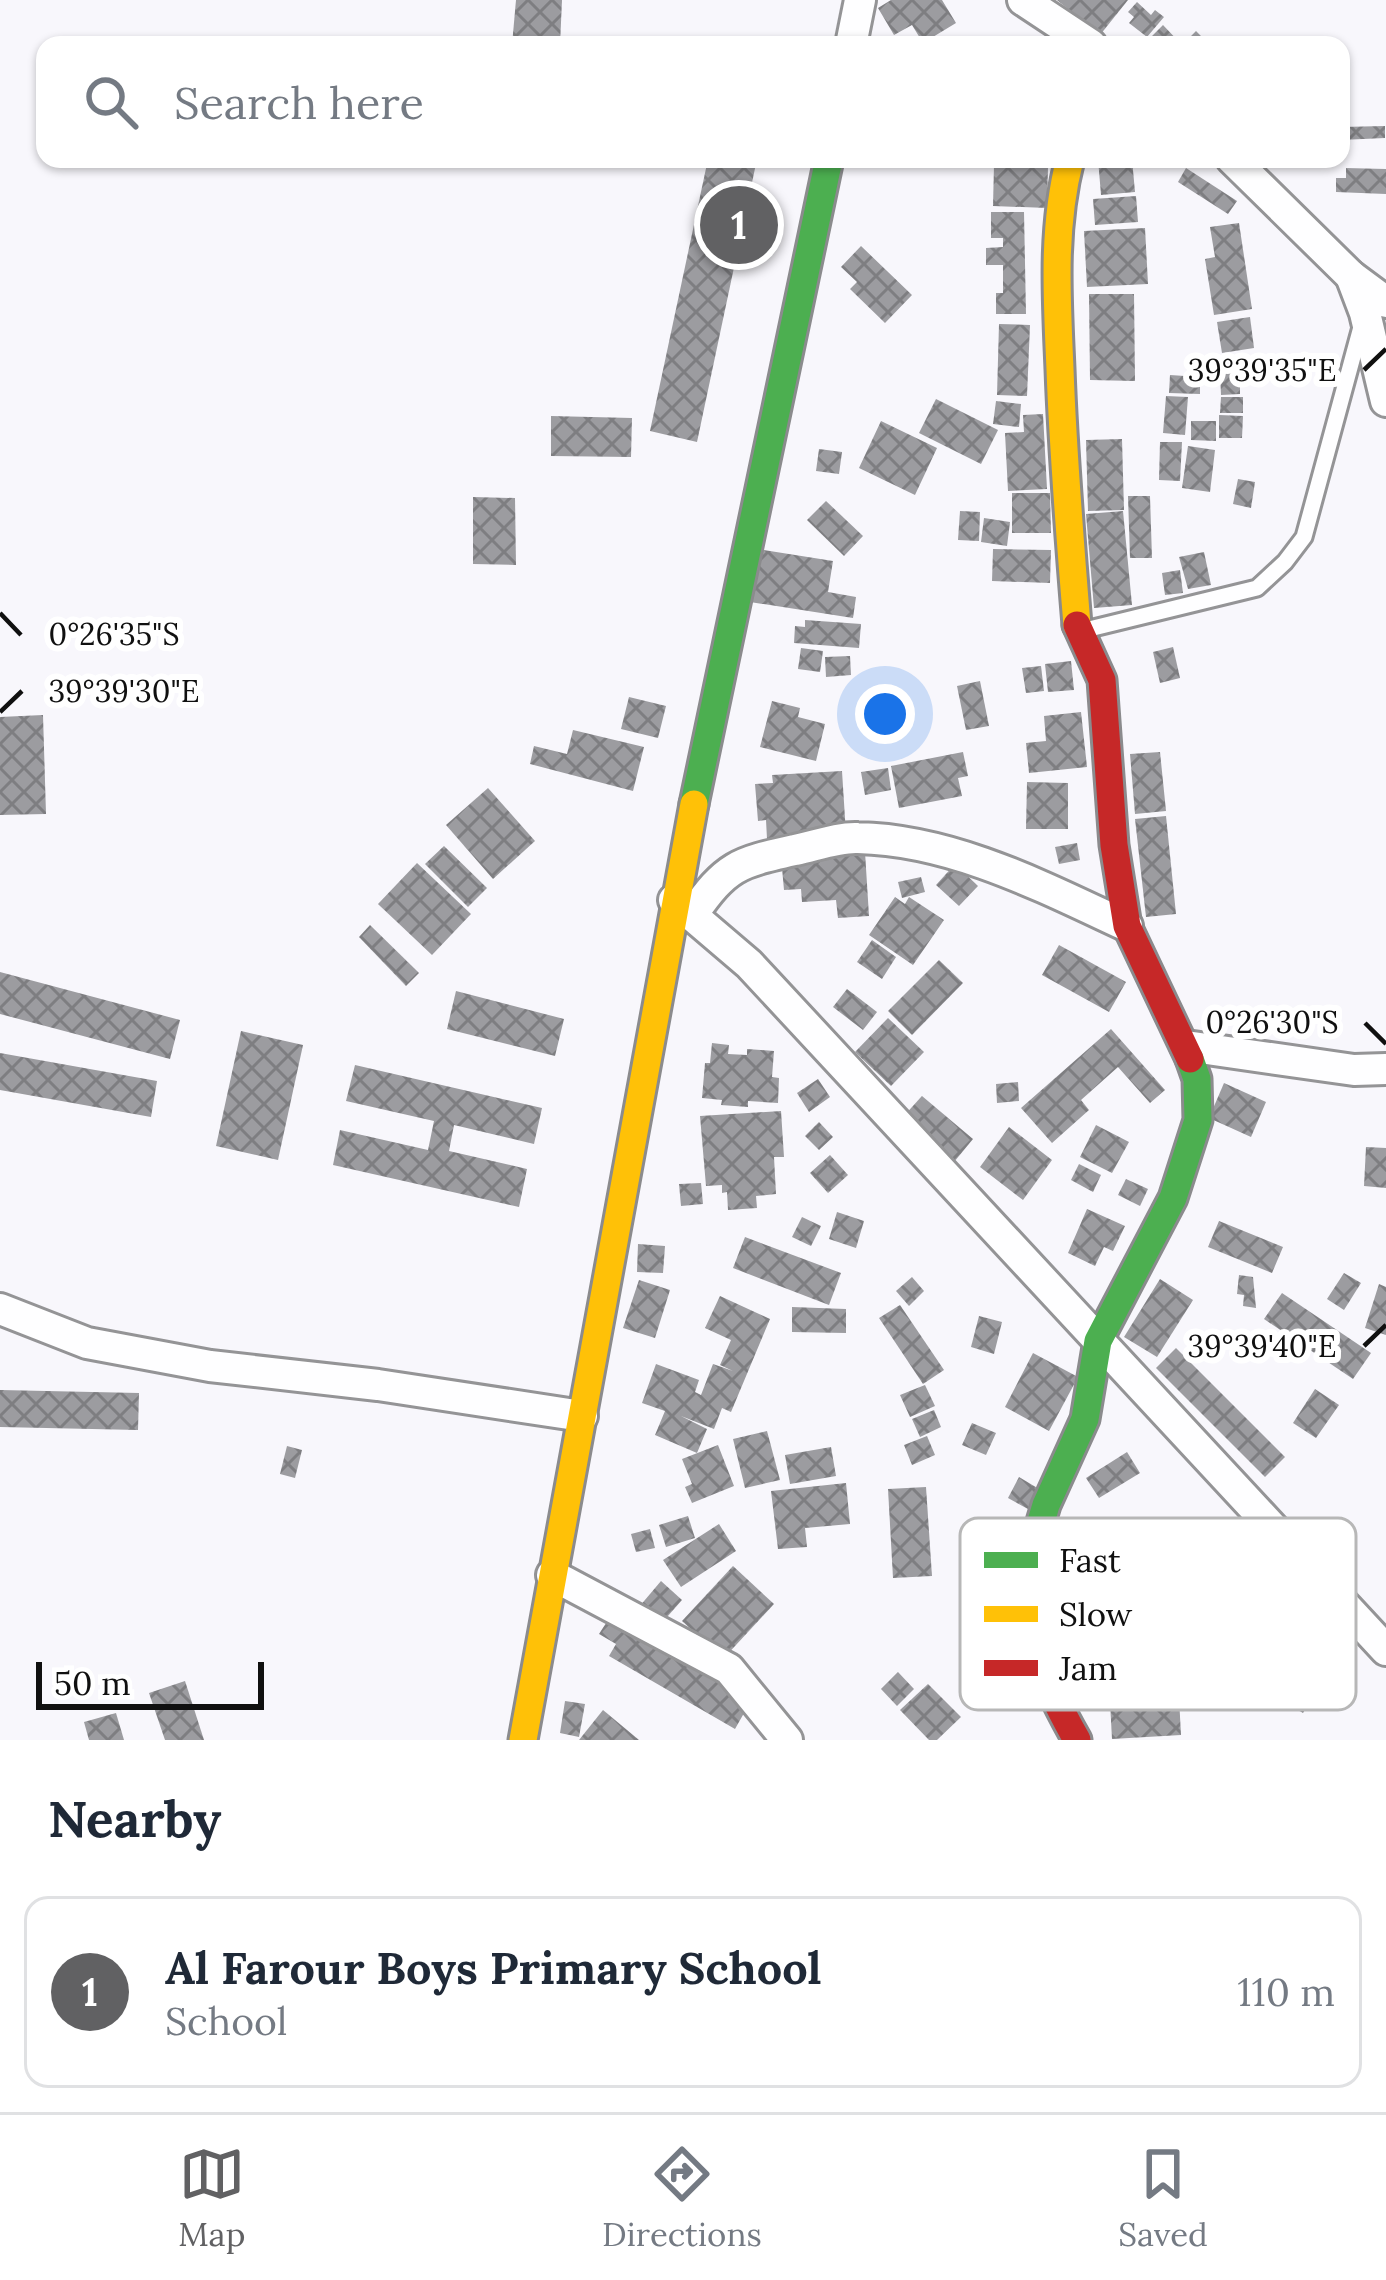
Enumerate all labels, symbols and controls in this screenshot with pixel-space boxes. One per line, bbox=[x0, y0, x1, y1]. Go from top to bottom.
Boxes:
search box bbox=[36, 36, 1350, 168]
icon: search bbox=[78, 69, 144, 135]
text: Search here bbox=[174, 74, 424, 131]
pin: 1 bbox=[700, 180, 778, 270]
text: 39°39'35"E bbox=[1188, 351, 1336, 389]
text: 0°26'35"S bbox=[49, 615, 179, 653]
text: 39°39'30"E bbox=[49, 672, 199, 710]
your location bbox=[855, 684, 915, 744]
text: 0°26'30"S bbox=[1205, 1003, 1339, 1041]
text: 39°39'40"E bbox=[1187, 1327, 1337, 1365]
legend bbox=[960, 1518, 1356, 1710]
text: Fast bbox=[1059, 1539, 1121, 1581]
text: Slow bbox=[1059, 1593, 1133, 1635]
text: Jam bbox=[1058, 1647, 1117, 1689]
scale bar bbox=[36, 1656, 264, 1709]
text: 50 m bbox=[54, 1662, 131, 1704]
text: Nearby bbox=[48, 1786, 221, 1851]
text: Al Farour Boys Primary School bbox=[165, 1939, 822, 1996]
text: 1 bbox=[82, 1967, 98, 2017]
text: 110 m bbox=[1237, 1967, 1335, 2017]
text: School bbox=[165, 1996, 287, 2046]
tab: Map bbox=[178, 2141, 245, 2255]
tab: Directions bbox=[602, 2141, 762, 2255]
tab: Saved bbox=[1118, 2141, 1208, 2255]

